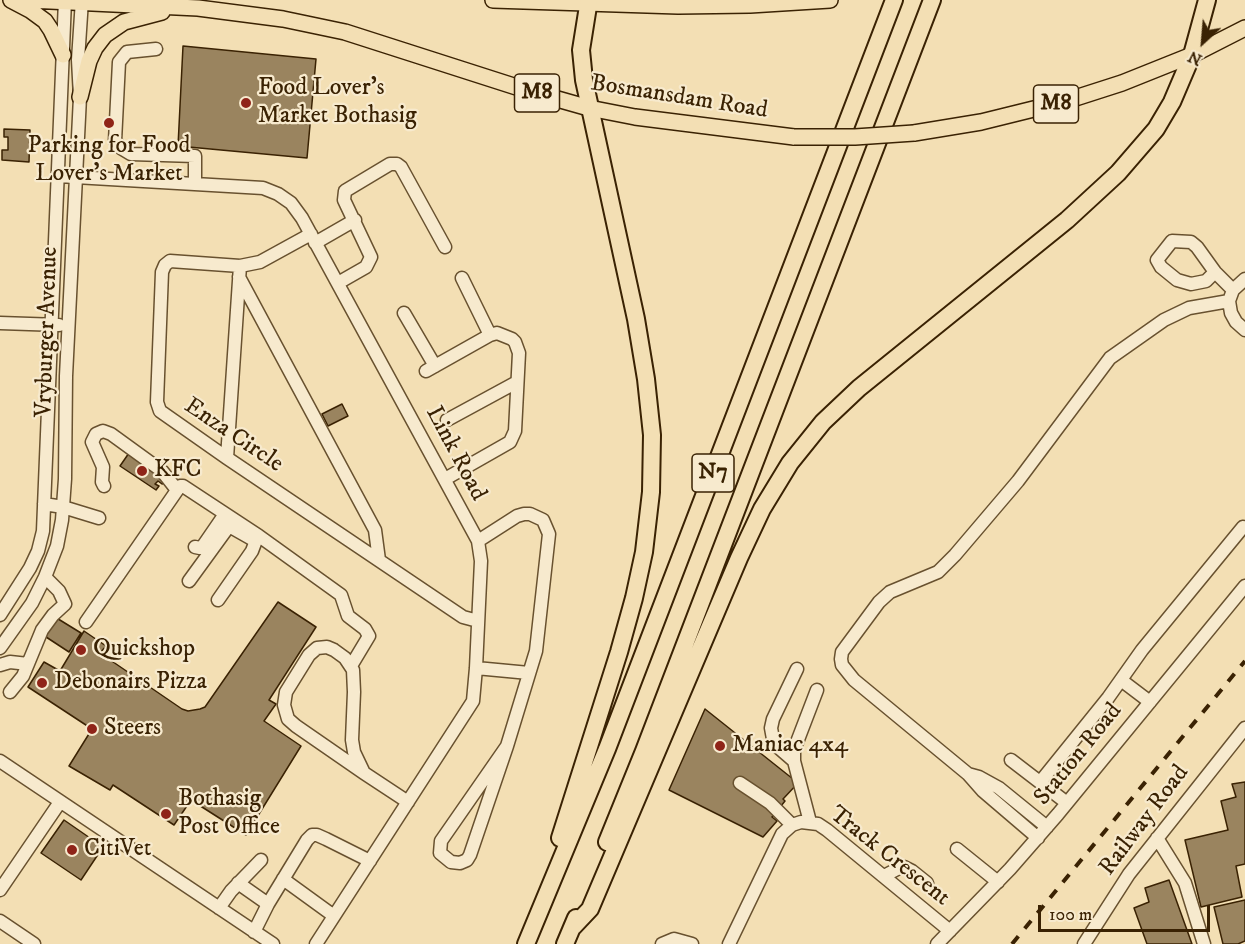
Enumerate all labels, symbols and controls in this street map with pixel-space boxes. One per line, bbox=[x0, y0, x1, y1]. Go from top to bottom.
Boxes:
north arrow bbox=[1173, 12, 1233, 72]
text: N bbox=[1185, 46, 1205, 70]
street label: Bosmansdam Road bbox=[588, 70, 770, 126]
road number: M8 bbox=[514, 74, 560, 112]
place label: Food Lover's Market Bothasig bbox=[258, 75, 417, 131]
road number: M8 bbox=[1034, 85, 1078, 123]
marker: Food Lover's Market Bothasig bbox=[239, 96, 253, 110]
marker: Parking for Food Lover's Market bbox=[102, 116, 116, 130]
place label: Parking for Food Lover's Market bbox=[28, 133, 190, 189]
street label: Vryburger Avenue bbox=[31, 246, 65, 418]
street label: Enza Circle bbox=[178, 392, 288, 480]
street label: Link Road bbox=[418, 402, 492, 506]
road number: N7 bbox=[692, 454, 734, 492]
place label: KFC bbox=[154, 457, 202, 485]
marker: KFC bbox=[135, 464, 149, 478]
place label: Quickshop bbox=[93, 636, 195, 664]
marker: Quickshop bbox=[74, 643, 88, 657]
place label: Debonairs Pizza bbox=[54, 669, 207, 697]
marker: Debonairs Pizza bbox=[35, 676, 49, 690]
street label: Station Road bbox=[1029, 698, 1129, 812]
place label: Steers bbox=[104, 715, 161, 743]
marker: Steers bbox=[85, 722, 99, 736]
place label: Maniac 4x4 bbox=[732, 732, 848, 760]
marker: Maniac 4x4 bbox=[713, 739, 727, 753]
street label: Railway Road bbox=[1094, 760, 1196, 882]
place label: Bothasig Post Office bbox=[178, 786, 280, 842]
street label: Track Crescent bbox=[823, 801, 955, 913]
marker: Bothasig Post Office bbox=[159, 807, 173, 821]
place label: CitiVet bbox=[84, 836, 151, 864]
marker: CitiVet bbox=[65, 843, 79, 857]
scale bar bbox=[1041, 893, 1214, 931]
text: 100 m bbox=[1049, 904, 1092, 926]

